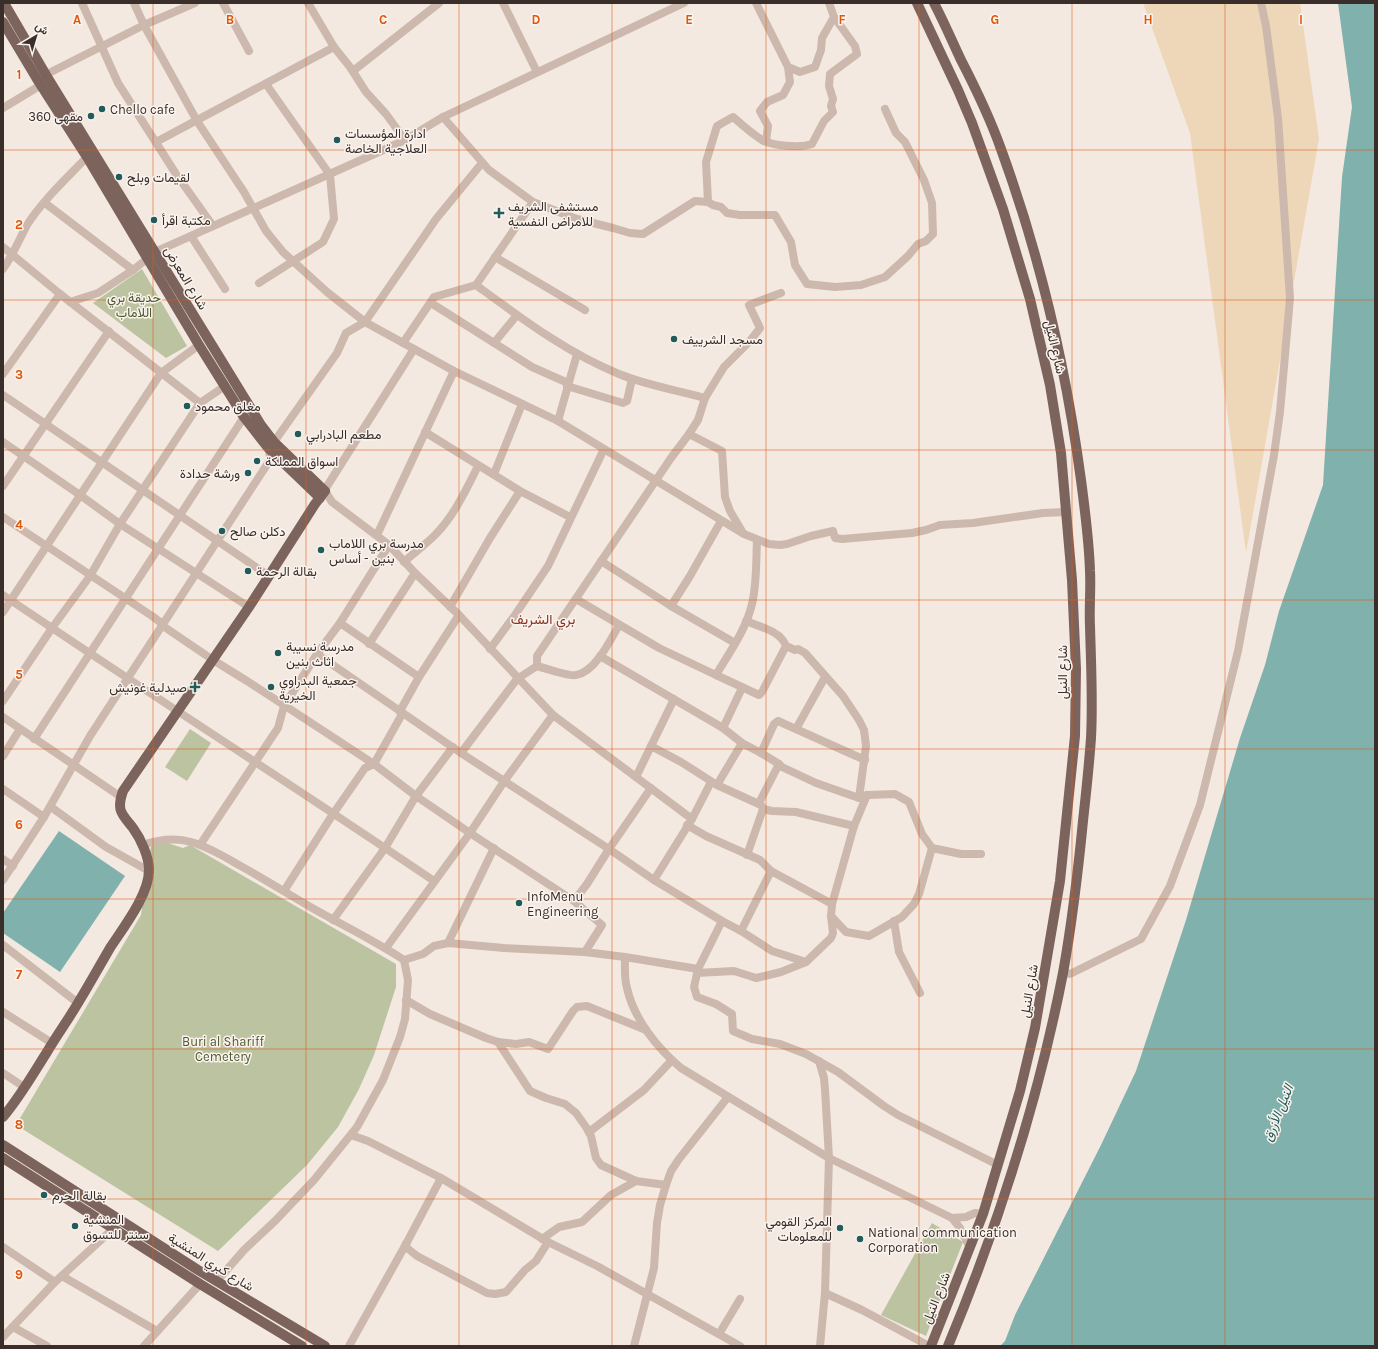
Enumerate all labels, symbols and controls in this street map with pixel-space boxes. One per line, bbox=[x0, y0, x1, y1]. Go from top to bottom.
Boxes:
text: A bbox=[73, 12, 81, 27]
text: B bbox=[226, 12, 234, 27]
text: C bbox=[379, 12, 387, 27]
text: D bbox=[532, 12, 541, 27]
text: E bbox=[685, 12, 693, 27]
text: F bbox=[838, 12, 846, 27]
text: G bbox=[991, 12, 999, 27]
text: H bbox=[1143, 12, 1153, 27]
text: I bbox=[1299, 12, 1303, 27]
north arrow bbox=[16, 16, 56, 56]
text: ش bbox=[33, 19, 51, 38]
text: 1 bbox=[17, 67, 21, 82]
place label: Chello cafe bbox=[110, 102, 175, 117]
marker: Chello cafe bbox=[97, 104, 107, 114]
place label: مقهى 360 bbox=[28, 109, 83, 125]
marker: مقهى 360 bbox=[86, 111, 96, 121]
place label: ادارة المؤسسات العلاجية الخاصة bbox=[345, 126, 427, 156]
marker: ادارة المؤسسات العلاجية الخاصة bbox=[332, 135, 342, 145]
place label: لقيمات وبلح bbox=[127, 170, 190, 187]
marker: لقيمات وبلح bbox=[114, 172, 124, 182]
place label: مستشفى الشريف للامراض النفسية bbox=[508, 199, 598, 230]
marker: مستشفى الشريف للامراض النفسية bbox=[493, 207, 505, 219]
place label: مكتبة اقرأ bbox=[162, 213, 211, 229]
marker: مكتبة اقرأ bbox=[149, 215, 159, 225]
text: 2 bbox=[15, 217, 23, 232]
street label: شارع المعرض bbox=[160, 244, 211, 313]
park label: حديقة بري اللاماب bbox=[107, 290, 161, 320]
street label: شارع النيل bbox=[1040, 319, 1068, 376]
place label: مسجد الشرييف bbox=[682, 332, 763, 348]
marker: مسجد الشرييف bbox=[669, 334, 679, 344]
text: 3 bbox=[15, 367, 23, 382]
place label: مغلق محمود bbox=[195, 399, 261, 415]
marker: مغلق محمود bbox=[182, 401, 192, 411]
place label: مطعم البادرابي bbox=[306, 427, 381, 445]
marker: مطعم البادرابي bbox=[293, 429, 303, 439]
place label: اسواق المملكة bbox=[265, 454, 338, 470]
marker: اسواق المملكة bbox=[252, 456, 262, 466]
place label: ورشة حدادة bbox=[180, 466, 240, 482]
marker: ورشة حدادة bbox=[243, 468, 253, 478]
text: 4 bbox=[15, 517, 23, 532]
place label: دكلن صالح bbox=[230, 524, 285, 541]
marker: دكلن صالح bbox=[217, 526, 227, 536]
place label: مدرسة بري اللاماب بنين - أساس bbox=[329, 536, 424, 567]
marker: مدرسة بري اللاماب بنين - أساس bbox=[316, 545, 326, 555]
place label: بقالة الرحمة bbox=[256, 564, 317, 580]
marker: بقالة الرحمة bbox=[243, 566, 253, 576]
district label: بري الشريف bbox=[511, 611, 575, 631]
place label: مدرسة نسيبة اثاث بنين bbox=[286, 639, 354, 670]
street label: شارع النيل bbox=[1055, 645, 1072, 699]
marker: مدرسة نسيبة اثاث بنين bbox=[273, 648, 283, 658]
text: 5 bbox=[15, 667, 23, 682]
place label: جمعية البدراوي الخيرية bbox=[279, 673, 357, 704]
place label: صيدلية غونيش bbox=[109, 680, 187, 696]
marker: صيدلية غونيش bbox=[190, 682, 200, 692]
marker: جمعية البدراوي الخيرية bbox=[266, 682, 276, 692]
text: 6 bbox=[15, 817, 23, 832]
place label: InfoMenu Engineering bbox=[527, 889, 599, 919]
marker: InfoMenu Engineering bbox=[514, 898, 524, 908]
street label: شارع النيل bbox=[1017, 963, 1043, 1019]
text: 7 bbox=[16, 967, 23, 982]
park label: Buri al Shariff Cemetery bbox=[182, 1034, 264, 1064]
water label: النيل الأزرق bbox=[1259, 1080, 1298, 1144]
text: 8 bbox=[15, 1117, 23, 1132]
place label: بقالة الحرم bbox=[52, 1188, 107, 1204]
marker: بقالة الحرم bbox=[39, 1190, 49, 1200]
place label: المنشية سنتر للتسوق bbox=[83, 1212, 149, 1243]
place label: المركز القومي للمعلومات bbox=[765, 1214, 832, 1245]
marker: المنشية سنتر للتسوق bbox=[70, 1221, 80, 1231]
marker: المركز القومي للمعلومات bbox=[835, 1223, 845, 1233]
place label: National communication Corporation bbox=[868, 1225, 1017, 1255]
street label: شارع كبري المنشية bbox=[164, 1230, 256, 1297]
marker: National communication Corporation bbox=[855, 1234, 865, 1244]
text: 9 bbox=[15, 1267, 23, 1282]
street label: شارع النيل bbox=[919, 1270, 955, 1327]

